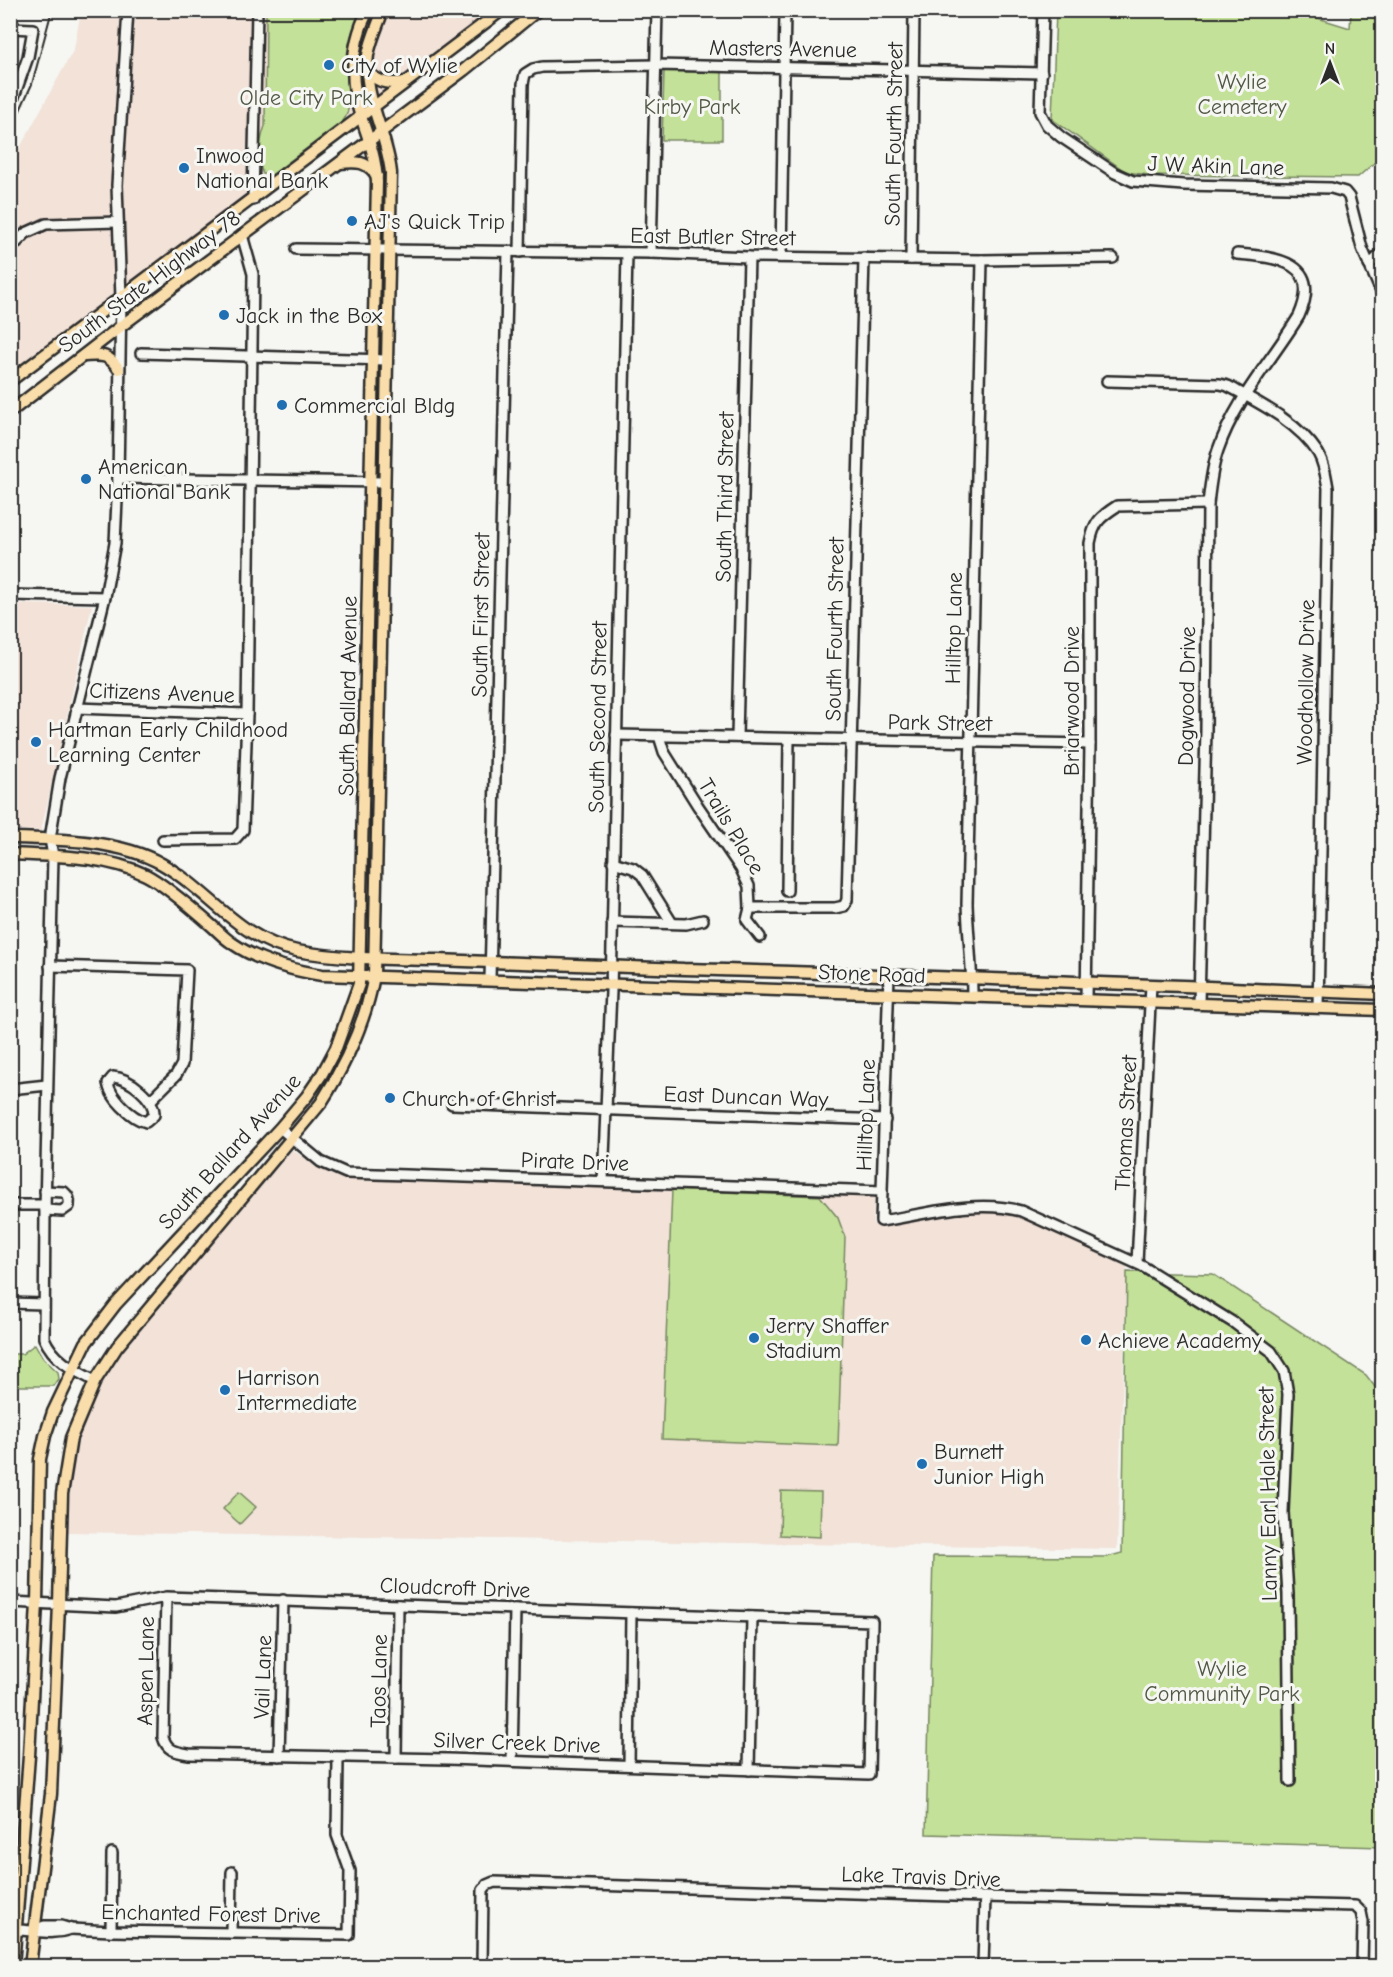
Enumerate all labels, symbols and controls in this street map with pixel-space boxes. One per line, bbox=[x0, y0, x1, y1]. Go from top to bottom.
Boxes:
north arrow bbox=[1300, 33, 1360, 93]
street label: Masters Avenue bbox=[709, 35, 857, 63]
text: N bbox=[1325, 40, 1335, 58]
street label: South Fourth Street bbox=[879, 41, 909, 226]
place label: City of Wylie bbox=[341, 53, 458, 79]
marker: City of Wylie bbox=[322, 58, 336, 72]
park label: Wylie Cemetery bbox=[1198, 69, 1287, 120]
park label: Olde City Park bbox=[239, 85, 373, 111]
park label: Kirby Park bbox=[643, 94, 741, 120]
place label: Inwood National Bank bbox=[196, 143, 329, 194]
street label: J W Akin Lane bbox=[1147, 151, 1285, 181]
marker: Inwood National Bank bbox=[177, 161, 191, 175]
street label: South State Highway 78 bbox=[54, 205, 246, 359]
place label: AJ's Quick Trip bbox=[364, 209, 505, 235]
marker: AJ's Quick Trip bbox=[345, 214, 359, 228]
street label: East Butler Street bbox=[630, 223, 797, 251]
place label: Jack in the Box bbox=[236, 303, 383, 329]
marker: Jack in the Box bbox=[217, 308, 231, 322]
place label: Commercial Bldg bbox=[294, 393, 456, 419]
marker: Commercial Bldg bbox=[275, 398, 289, 412]
street label: South Third Street bbox=[711, 411, 740, 583]
place label: American National Bank bbox=[98, 454, 231, 505]
marker: American National Bank bbox=[79, 472, 93, 486]
street label: South First Street bbox=[467, 532, 495, 698]
street label: South Fourth Street bbox=[820, 536, 850, 721]
street label: Hilltop Lane bbox=[940, 572, 968, 684]
street label: South Ballard Avenue bbox=[333, 596, 363, 796]
street label: Woodhollow Drive bbox=[1292, 599, 1320, 765]
street label: South Second Street bbox=[583, 620, 613, 813]
street label: Briarwood Drive bbox=[1059, 626, 1085, 776]
street label: Dogwood Drive bbox=[1173, 626, 1201, 766]
street label: Citizens Avenue bbox=[89, 677, 235, 709]
street label: Park Street bbox=[887, 709, 993, 737]
place label: Hartman Early Childhood Learning Center bbox=[48, 717, 288, 768]
marker: Hartman Early Childhood Learning Center bbox=[29, 735, 43, 749]
street label: Trails Place bbox=[692, 774, 770, 879]
street label: Stone Road bbox=[818, 959, 926, 989]
street label: Thomas Street bbox=[1109, 1054, 1143, 1192]
street label: Hilltop Lane bbox=[851, 1059, 881, 1171]
street label: South Ballard Avenue bbox=[153, 1068, 306, 1235]
street label: East Duncan Way bbox=[663, 1081, 829, 1113]
place label: Church of Christ bbox=[402, 1086, 557, 1112]
marker: Church of Christ bbox=[383, 1091, 397, 1105]
street label: Pirate Drive bbox=[520, 1147, 630, 1177]
place label: Jerry Shaffer Stadium bbox=[766, 1313, 889, 1364]
place label: Achieve Academy bbox=[1098, 1328, 1262, 1354]
marker: Jerry Shaffer Stadium bbox=[747, 1331, 761, 1345]
marker: Achieve Academy bbox=[1079, 1333, 1093, 1347]
place label: Harrison Intermediate bbox=[237, 1365, 357, 1416]
marker: Harrison Intermediate bbox=[218, 1383, 232, 1397]
street label: Lanny Earl Hale Street bbox=[1253, 1386, 1283, 1601]
place label: Burnett Junior High bbox=[934, 1439, 1045, 1490]
marker: Burnett Junior High bbox=[915, 1457, 929, 1471]
street label: Cloudcroft Drive bbox=[379, 1572, 531, 1604]
street label: Aspen Lane bbox=[132, 1616, 160, 1726]
street label: Vail Lane bbox=[249, 1634, 277, 1720]
street label: Taos Lane bbox=[365, 1634, 393, 1728]
park label: Wylie Community Park bbox=[1144, 1656, 1300, 1707]
street label: Silver Creek Drive bbox=[433, 1727, 601, 1759]
street label: Lake Travis Drive bbox=[841, 1861, 1001, 1893]
street label: Enchanted Forest Drive bbox=[101, 1899, 321, 1929]

